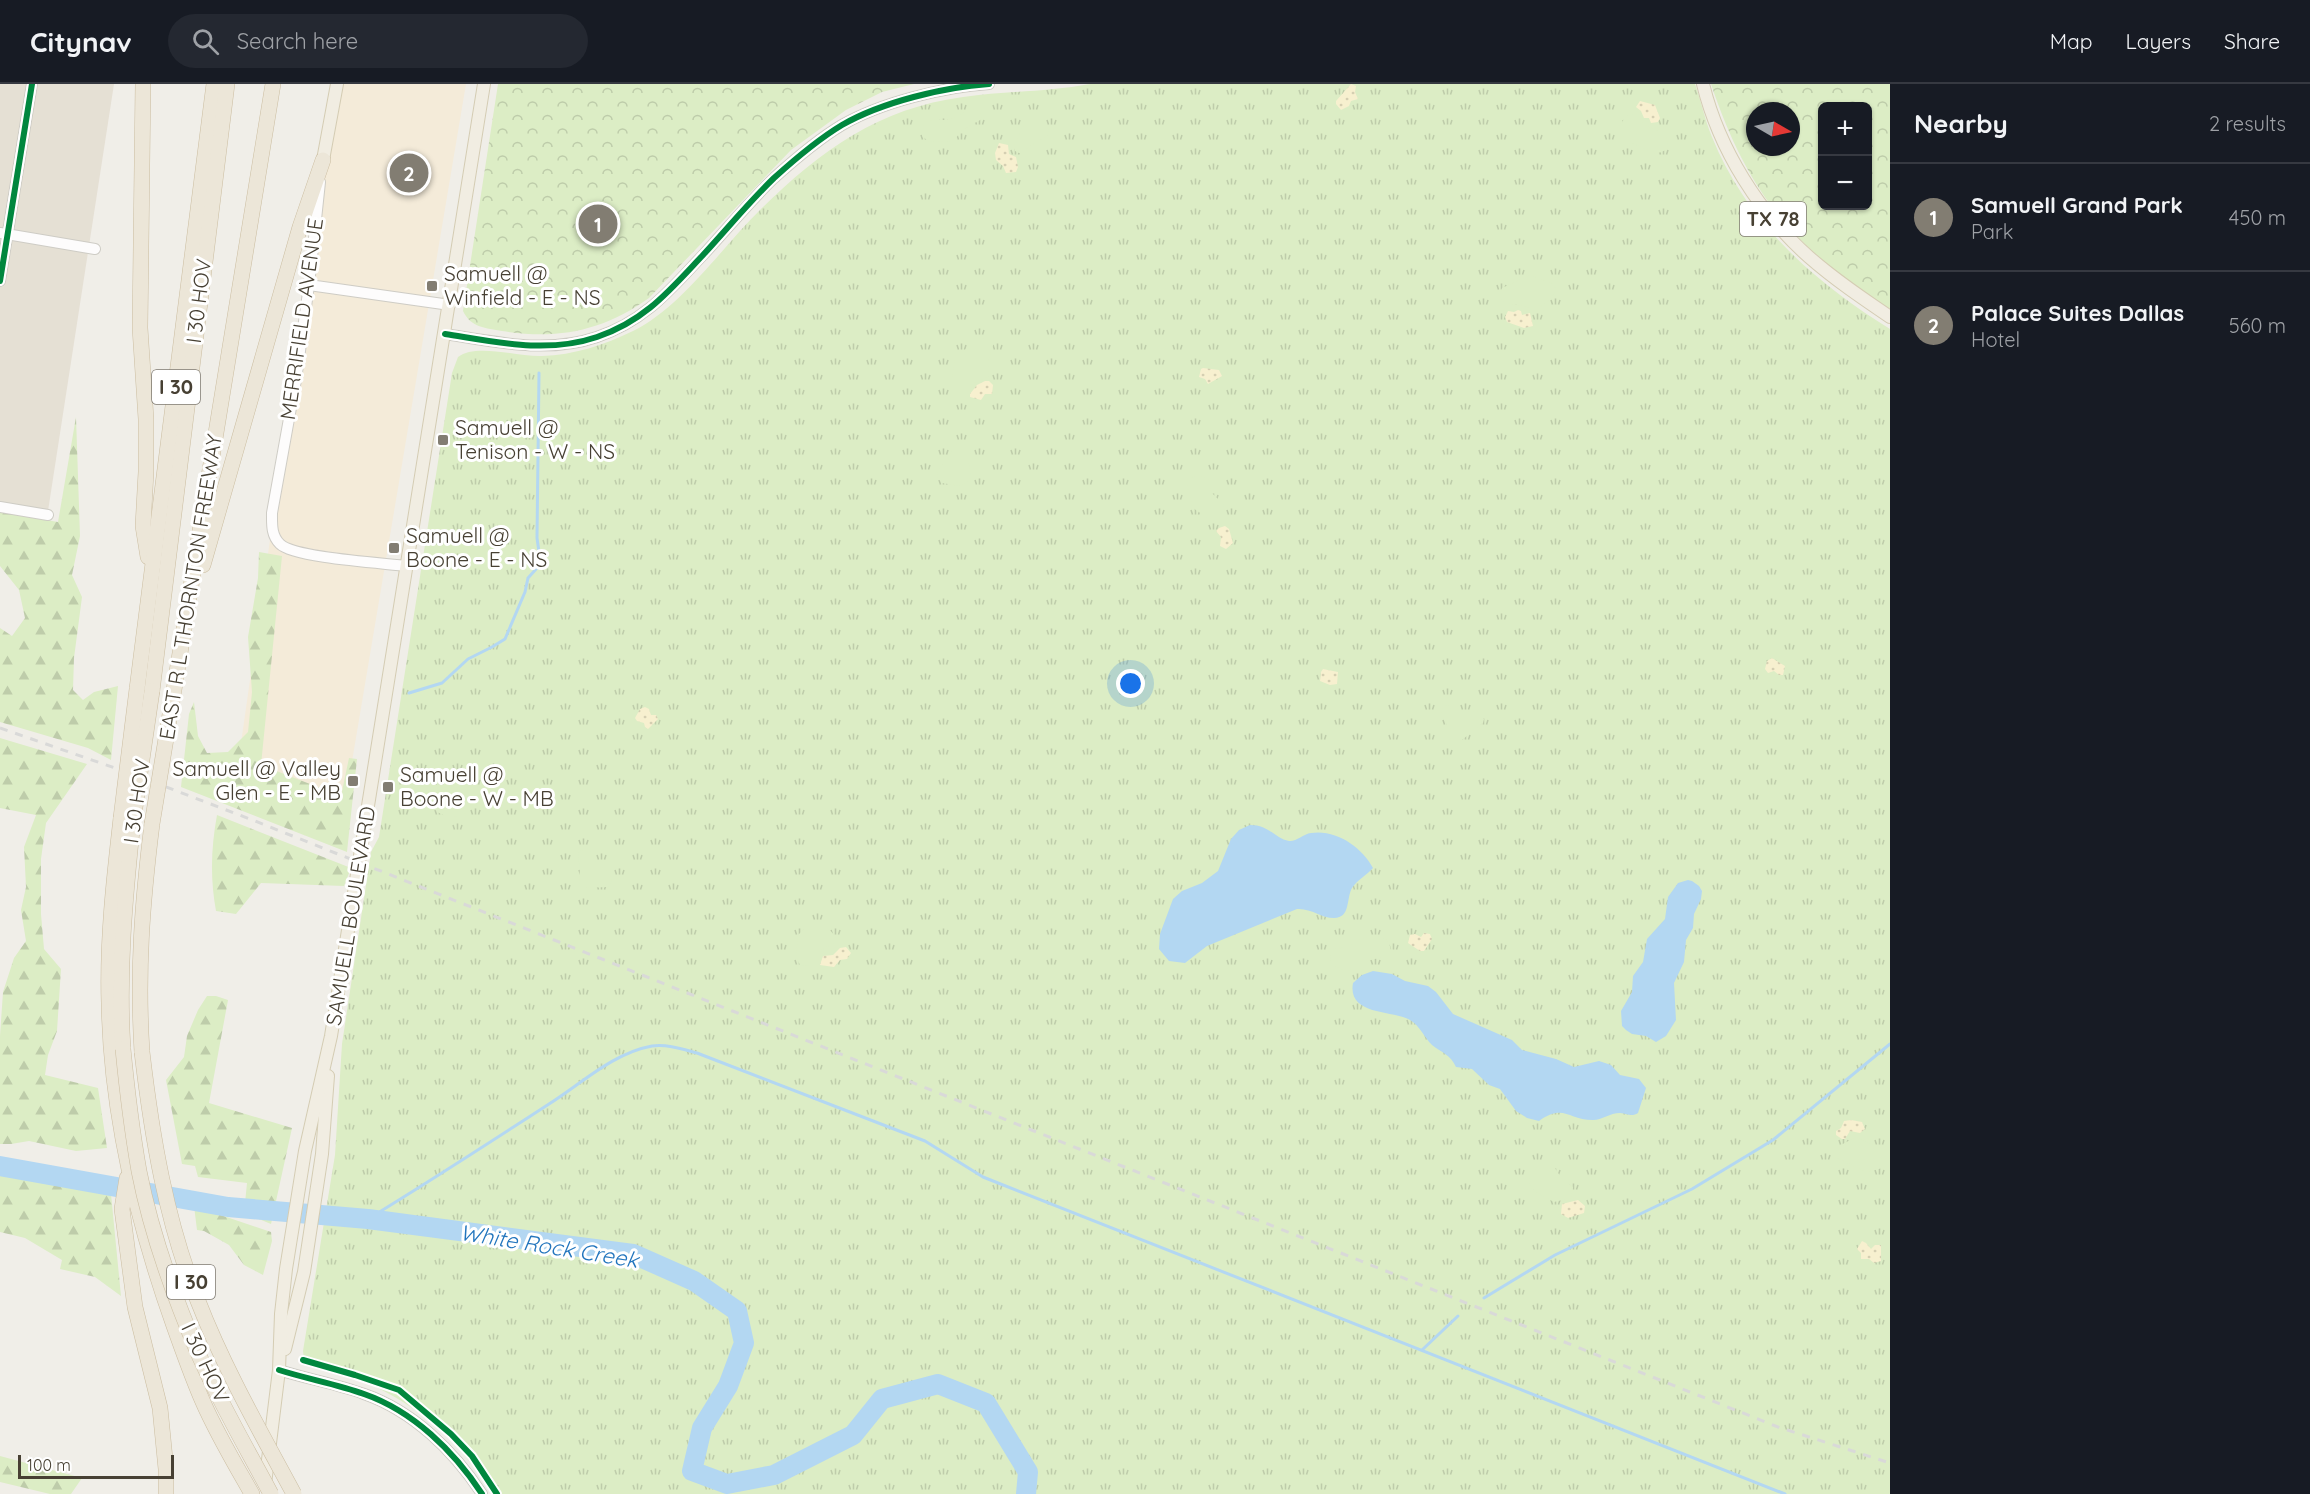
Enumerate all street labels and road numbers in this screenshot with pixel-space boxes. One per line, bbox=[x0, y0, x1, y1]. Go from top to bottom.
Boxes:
road number: TX 78 bbox=[1740, 202, 1806, 236]
street label: MERRIFIELD AVENUE bbox=[274, 216, 328, 421]
street label: I 30 HOV bbox=[180, 257, 216, 345]
road number: I 30 bbox=[152, 370, 200, 404]
street label: EAST R L THORNTON FREEWAY bbox=[153, 432, 227, 742]
street label: I 30 HOV bbox=[117, 757, 155, 845]
street label: SAMUELL BOULEVARD bbox=[320, 804, 380, 1027]
road number: I 30 bbox=[167, 1265, 215, 1299]
street label: I 30 HOV bbox=[176, 1318, 236, 1407]

